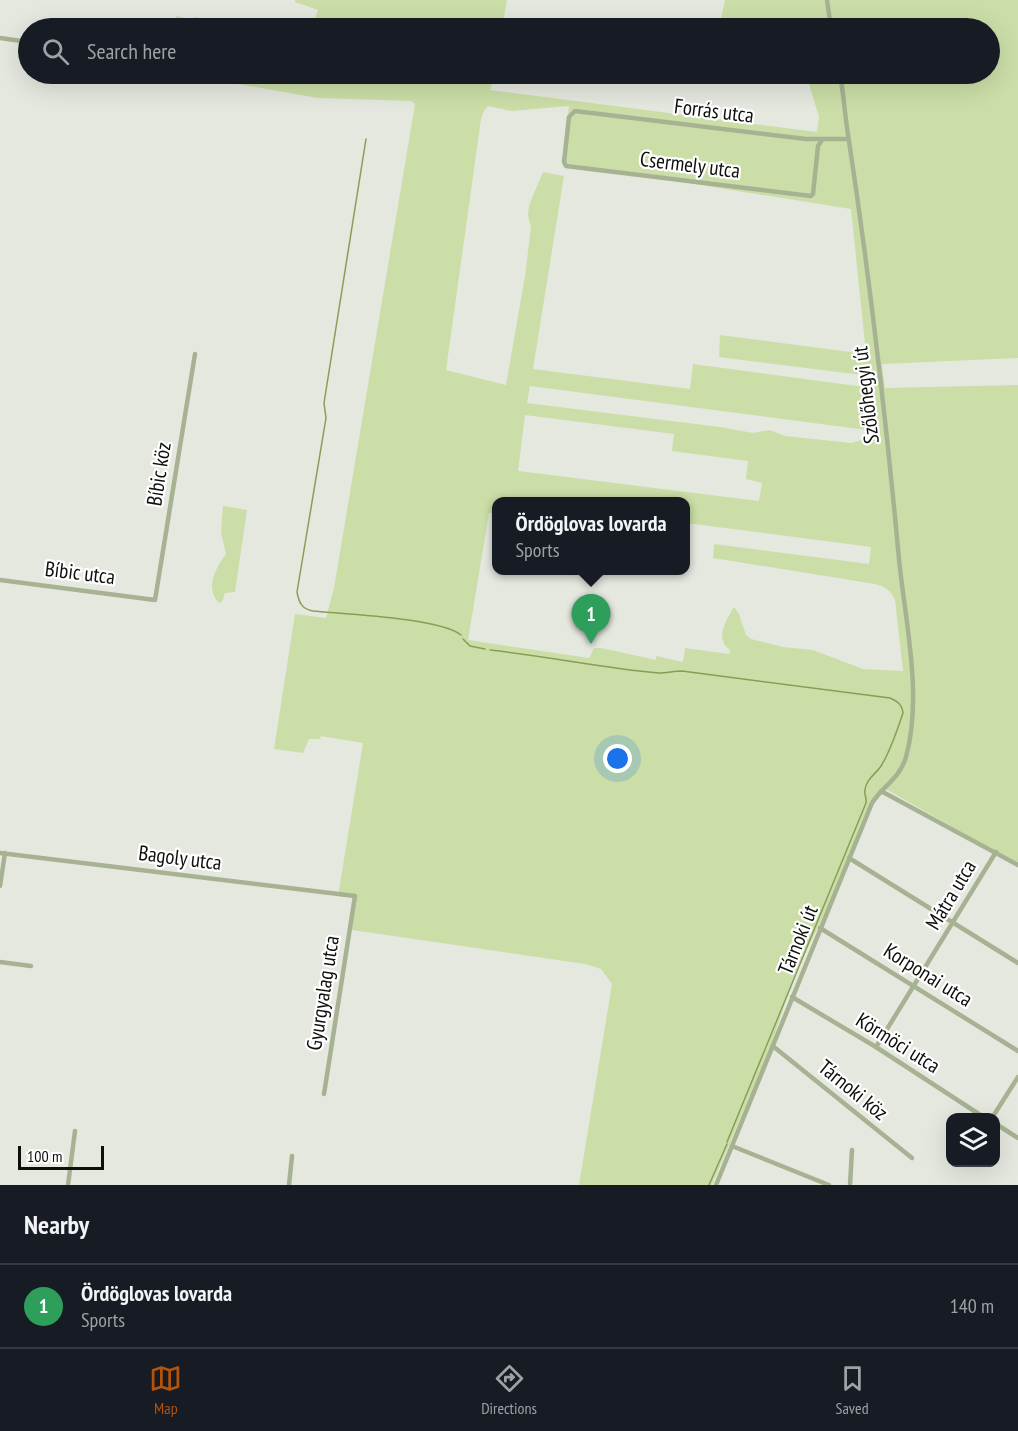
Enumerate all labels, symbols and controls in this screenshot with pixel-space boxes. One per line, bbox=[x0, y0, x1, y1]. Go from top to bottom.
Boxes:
search box bbox=[18, 18, 1000, 84]
icon: search bbox=[39, 35, 72, 68]
text: Search here bbox=[87, 37, 176, 65]
street label: Forrás utca bbox=[673, 92, 755, 129]
street label: Csermely utca bbox=[639, 145, 742, 184]
street label: Szőlőhegyi út bbox=[846, 345, 885, 445]
street label: Bíbic köz bbox=[140, 440, 177, 508]
popup bbox=[492, 497, 690, 575]
text: Ördöglovas lovarda bbox=[515, 509, 667, 537]
text: Sports bbox=[515, 537, 560, 563]
street label: Bíbic utca bbox=[44, 555, 117, 590]
pin: 1 bbox=[572, 594, 610, 644]
your location bbox=[603, 744, 632, 773]
street label: Bagoly utca bbox=[137, 839, 223, 876]
street label: Mátra utca bbox=[919, 855, 982, 935]
street label: Tárnoki út bbox=[771, 901, 824, 979]
street label: Gyurgyalag utca bbox=[300, 934, 345, 1052]
street label: Korponai utca bbox=[879, 937, 978, 1012]
street label: Körmöci utca bbox=[851, 1006, 945, 1079]
street label: Tárnoki köz bbox=[813, 1053, 894, 1126]
map controls bbox=[946, 1113, 1000, 1167]
button: layers bbox=[946, 1113, 1000, 1167]
scale bar bbox=[18, 1143, 104, 1170]
text: 100 m bbox=[27, 1146, 62, 1166]
text: Nearby bbox=[24, 1208, 89, 1241]
text: Ördöglovas lovarda bbox=[81, 1279, 232, 1307]
text: 1 bbox=[39, 1293, 48, 1319]
text: 140 m bbox=[950, 1293, 994, 1319]
text: Sports bbox=[81, 1307, 125, 1333]
tab: Map bbox=[149, 1362, 182, 1418]
tab: Directions bbox=[481, 1362, 537, 1418]
tab: Saved bbox=[836, 1362, 869, 1418]

